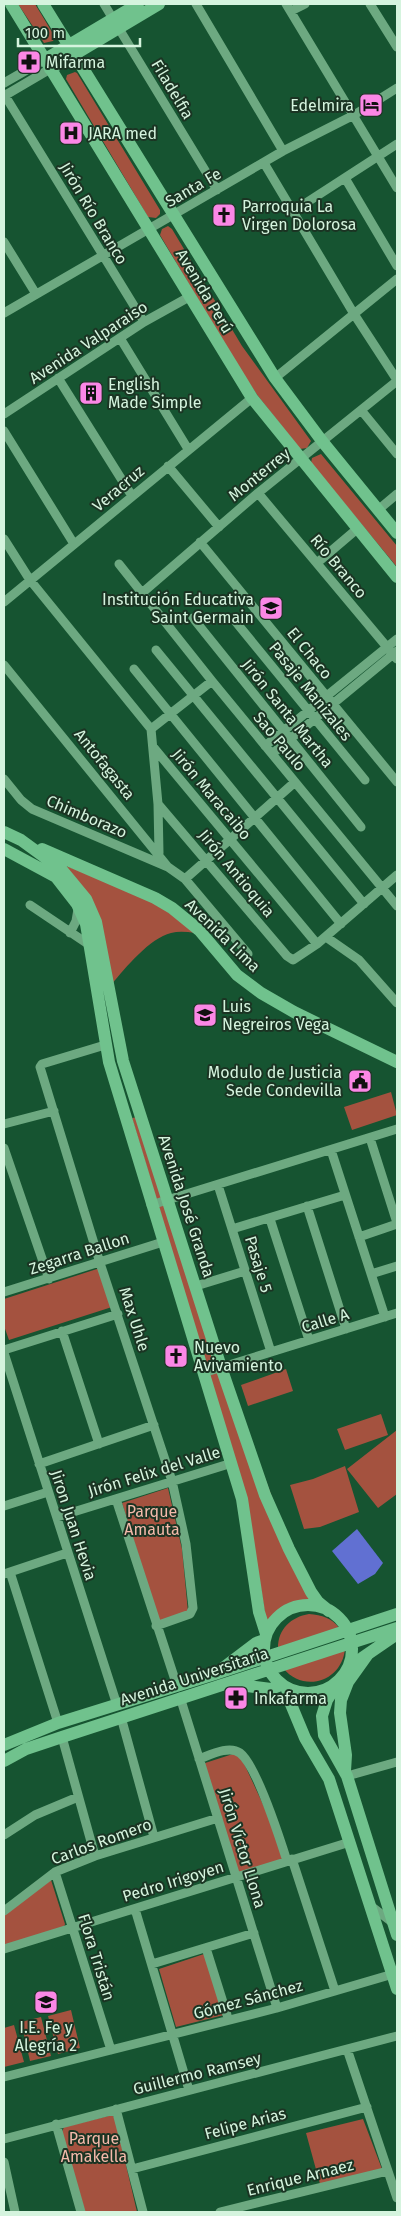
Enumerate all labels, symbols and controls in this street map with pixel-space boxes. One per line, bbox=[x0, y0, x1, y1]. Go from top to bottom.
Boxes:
scale bar bbox=[18, 15, 140, 47]
text: 100 m bbox=[25, 24, 65, 42]
pharmacy icon: Mifarma bbox=[16, 49, 42, 75]
place label: Mifarma bbox=[46, 53, 105, 72]
street label: Filadelfia bbox=[147, 56, 198, 122]
hotel icon: Edelmira bbox=[358, 92, 384, 118]
place label: Edelmira bbox=[290, 96, 354, 115]
hospital icon: JARA med bbox=[58, 120, 84, 146]
place label: JARA med bbox=[88, 124, 157, 143]
street label: Jirón Río Branco bbox=[56, 159, 132, 268]
street label: Santa Fe bbox=[162, 164, 225, 211]
place label: Parroquia La Virgen Dolorosa bbox=[242, 197, 356, 234]
church icon: Parroquia La Virgen Dolorosa bbox=[211, 202, 237, 228]
street label: Avenida Perú bbox=[172, 246, 237, 337]
street label: Avenida Valparaiso bbox=[26, 297, 151, 388]
place label: English Made Simple bbox=[108, 375, 201, 412]
building icon: English Made Simple bbox=[78, 380, 104, 406]
street label: Monterrey bbox=[225, 444, 294, 505]
street label: Veracruz bbox=[89, 461, 148, 515]
street label: Río Branco bbox=[306, 530, 371, 602]
place label: Institución Educativa Saint Germain bbox=[102, 590, 254, 627]
school or university icon: Institución Educativa Saint Germain bbox=[258, 595, 284, 621]
street label: El Chaco bbox=[283, 624, 336, 683]
street label: Pasaje Manizales bbox=[265, 638, 356, 744]
street label: Jirón Santa Martha bbox=[238, 655, 337, 772]
street label: Sao Paulo bbox=[249, 708, 310, 775]
street label: Antofagasta bbox=[70, 725, 139, 803]
street label: Jirón Maracaibo bbox=[168, 745, 255, 844]
street label: Chimborazo bbox=[44, 791, 130, 842]
street label: Jirón Antioquia bbox=[195, 826, 279, 921]
street label: Avenida Lima bbox=[181, 895, 264, 976]
place label: Luis Negreiros Vega bbox=[222, 997, 330, 1034]
school or university icon: Luis Negreiros Vega bbox=[192, 1002, 218, 1028]
place label: Modulo de Justicia Sede Condevilla bbox=[208, 1063, 342, 1100]
public building icon: Modulo de Justicia Sede Condevilla bbox=[347, 1068, 373, 1094]
street label: Avenida José Granda bbox=[154, 1132, 219, 1280]
street label: Zegarra Ballon bbox=[27, 1228, 132, 1279]
street label: Pasaje 5 bbox=[241, 1234, 276, 1295]
street label: Max Uhle bbox=[115, 1285, 154, 1354]
street label: Calle A bbox=[299, 1304, 352, 1337]
place label: Nuevo Avivamiento bbox=[194, 1338, 283, 1375]
church icon: Nuevo Avivamiento bbox=[163, 1343, 189, 1369]
street label: Jirón Felix del Valle bbox=[86, 1442, 223, 1501]
street label: Jiron Juan Hevia bbox=[47, 1467, 100, 1583]
park label: Parque Amauta bbox=[124, 1502, 180, 1539]
street label: Avenida Universitaria bbox=[118, 1644, 271, 1709]
pharmacy icon: Inkafarma bbox=[223, 1685, 249, 1711]
place label: Inkafarma bbox=[254, 1689, 327, 1708]
street label: Jirón Víctor Llona bbox=[215, 1786, 270, 1910]
street label: Carlos Romero bbox=[48, 1814, 154, 1868]
street label: Pedro Irigoyen bbox=[120, 1857, 226, 1906]
street label: Flora Tristán bbox=[74, 1911, 119, 2003]
street label: Gómez Sánchez bbox=[191, 1976, 305, 2023]
school or university icon: I.E. Fe y Alegría 2 bbox=[33, 1989, 59, 2015]
place label: I.E. Fe y Alegría 2 bbox=[15, 2018, 77, 2055]
street label: Guillermo Ramsey bbox=[131, 2048, 263, 2099]
street label: Felipe Arias bbox=[202, 2103, 288, 2143]
park label: Parque Amakella bbox=[61, 2129, 127, 2166]
street label: Enrique Arnaez bbox=[245, 2155, 355, 2200]

